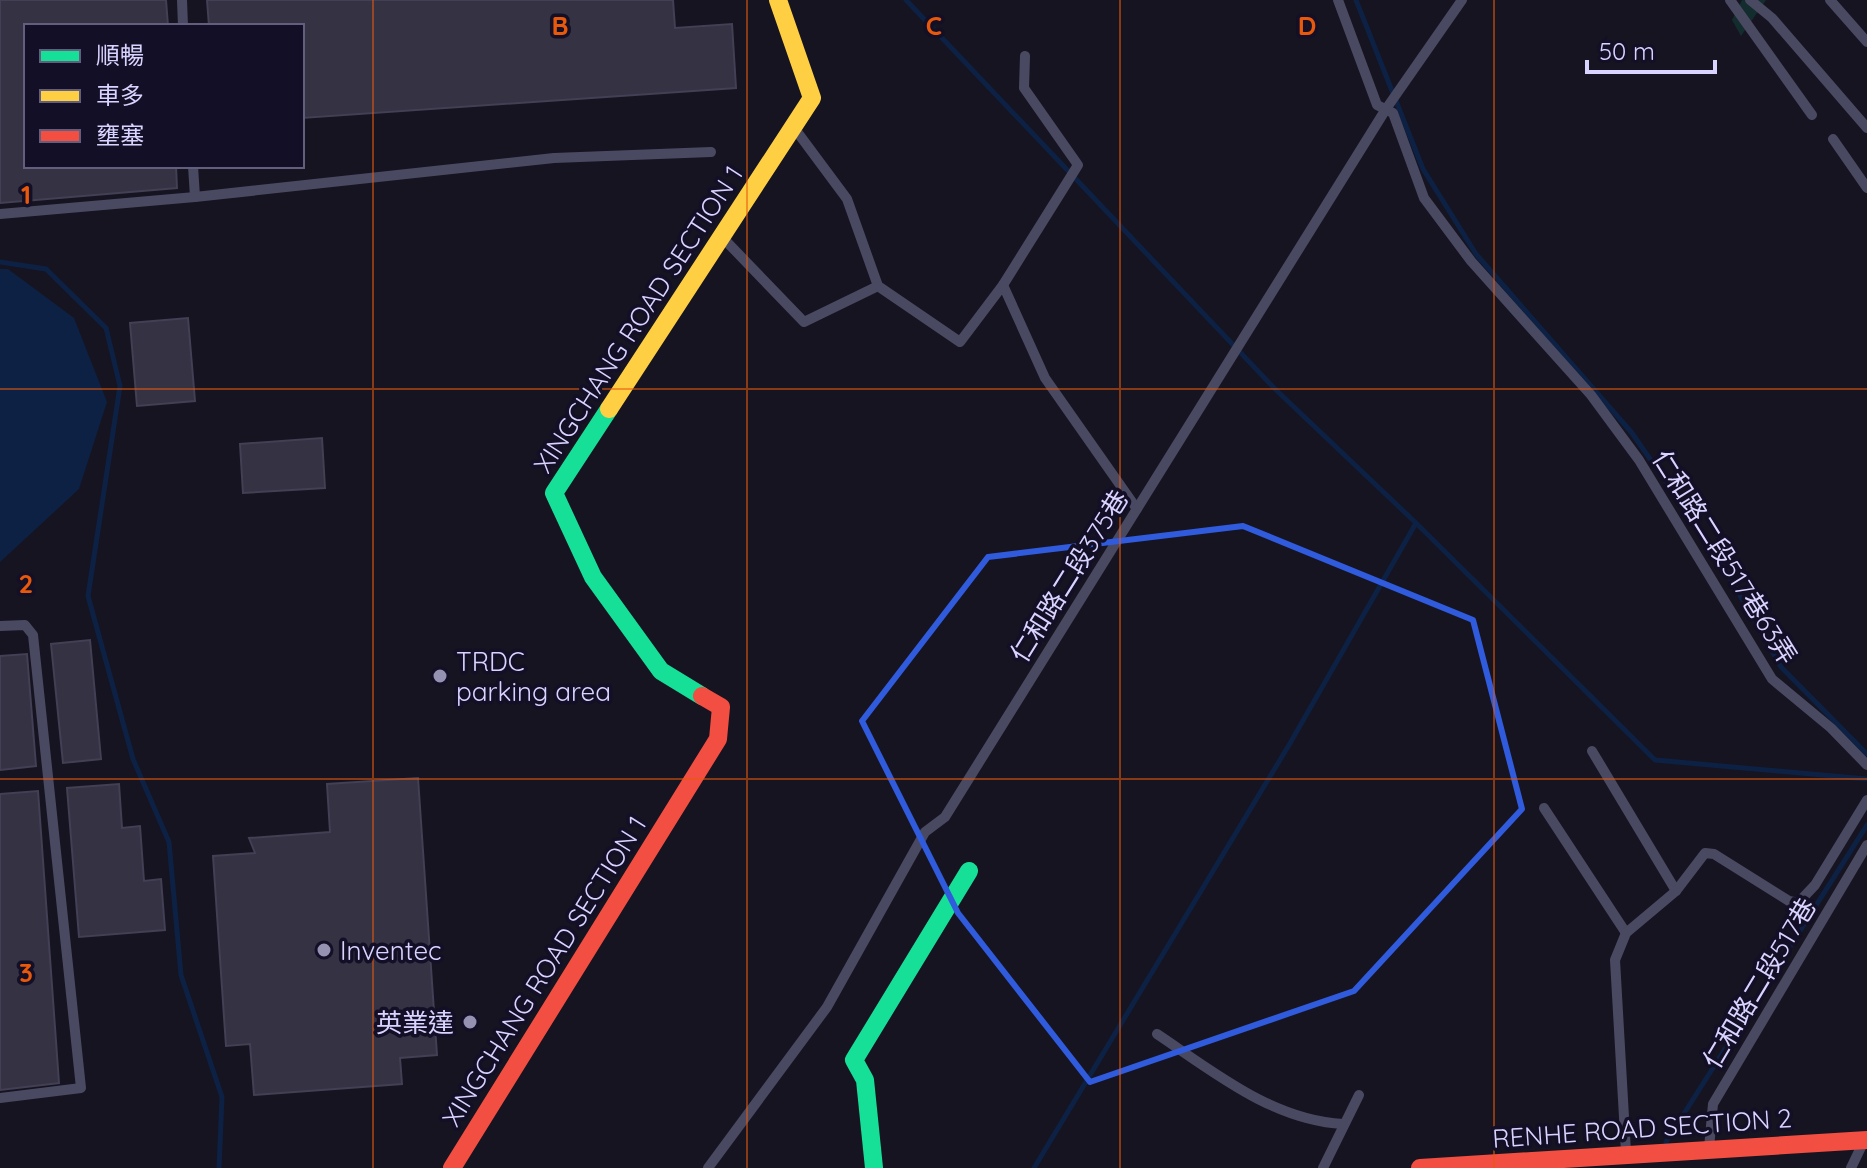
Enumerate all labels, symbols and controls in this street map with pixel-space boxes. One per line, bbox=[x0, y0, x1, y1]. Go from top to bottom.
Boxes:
text: B bbox=[551, 9, 569, 42]
text: C bbox=[926, 9, 942, 42]
text: D bbox=[1298, 9, 1316, 42]
legend bbox=[24, 24, 304, 168]
scale bar bbox=[1587, 24, 1715, 74]
text: 50 m bbox=[1599, 36, 1655, 66]
text: 順暢 bbox=[96, 40, 144, 70]
text: 車多 bbox=[96, 80, 144, 110]
text: 壅塞 bbox=[96, 120, 144, 150]
street label: XINGCHANG ROAD SECTION 1 bbox=[526, 159, 750, 479]
text: 1 bbox=[21, 178, 31, 211]
street label: 仁和路二段517巷63弄 bbox=[1646, 444, 1804, 670]
street label: 仁和路二段375巷 bbox=[1003, 484, 1135, 668]
text: 2 bbox=[19, 567, 33, 600]
place label: TRDC parking area bbox=[456, 645, 611, 708]
marker: TRDC parking area bbox=[431, 667, 449, 685]
street label: XINGCHANG ROAD SECTION 1 bbox=[435, 810, 653, 1132]
street label: 仁和路二段517巷 bbox=[1695, 892, 1823, 1074]
place label: Inventec bbox=[340, 934, 442, 967]
marker: Inventec bbox=[315, 941, 333, 959]
text: 3 bbox=[19, 956, 33, 989]
place label: 英業達 bbox=[376, 1006, 454, 1039]
marker: 英業達 bbox=[461, 1013, 479, 1031]
street label: RENHE ROAD SECTION 2 bbox=[1491, 1101, 1793, 1155]

